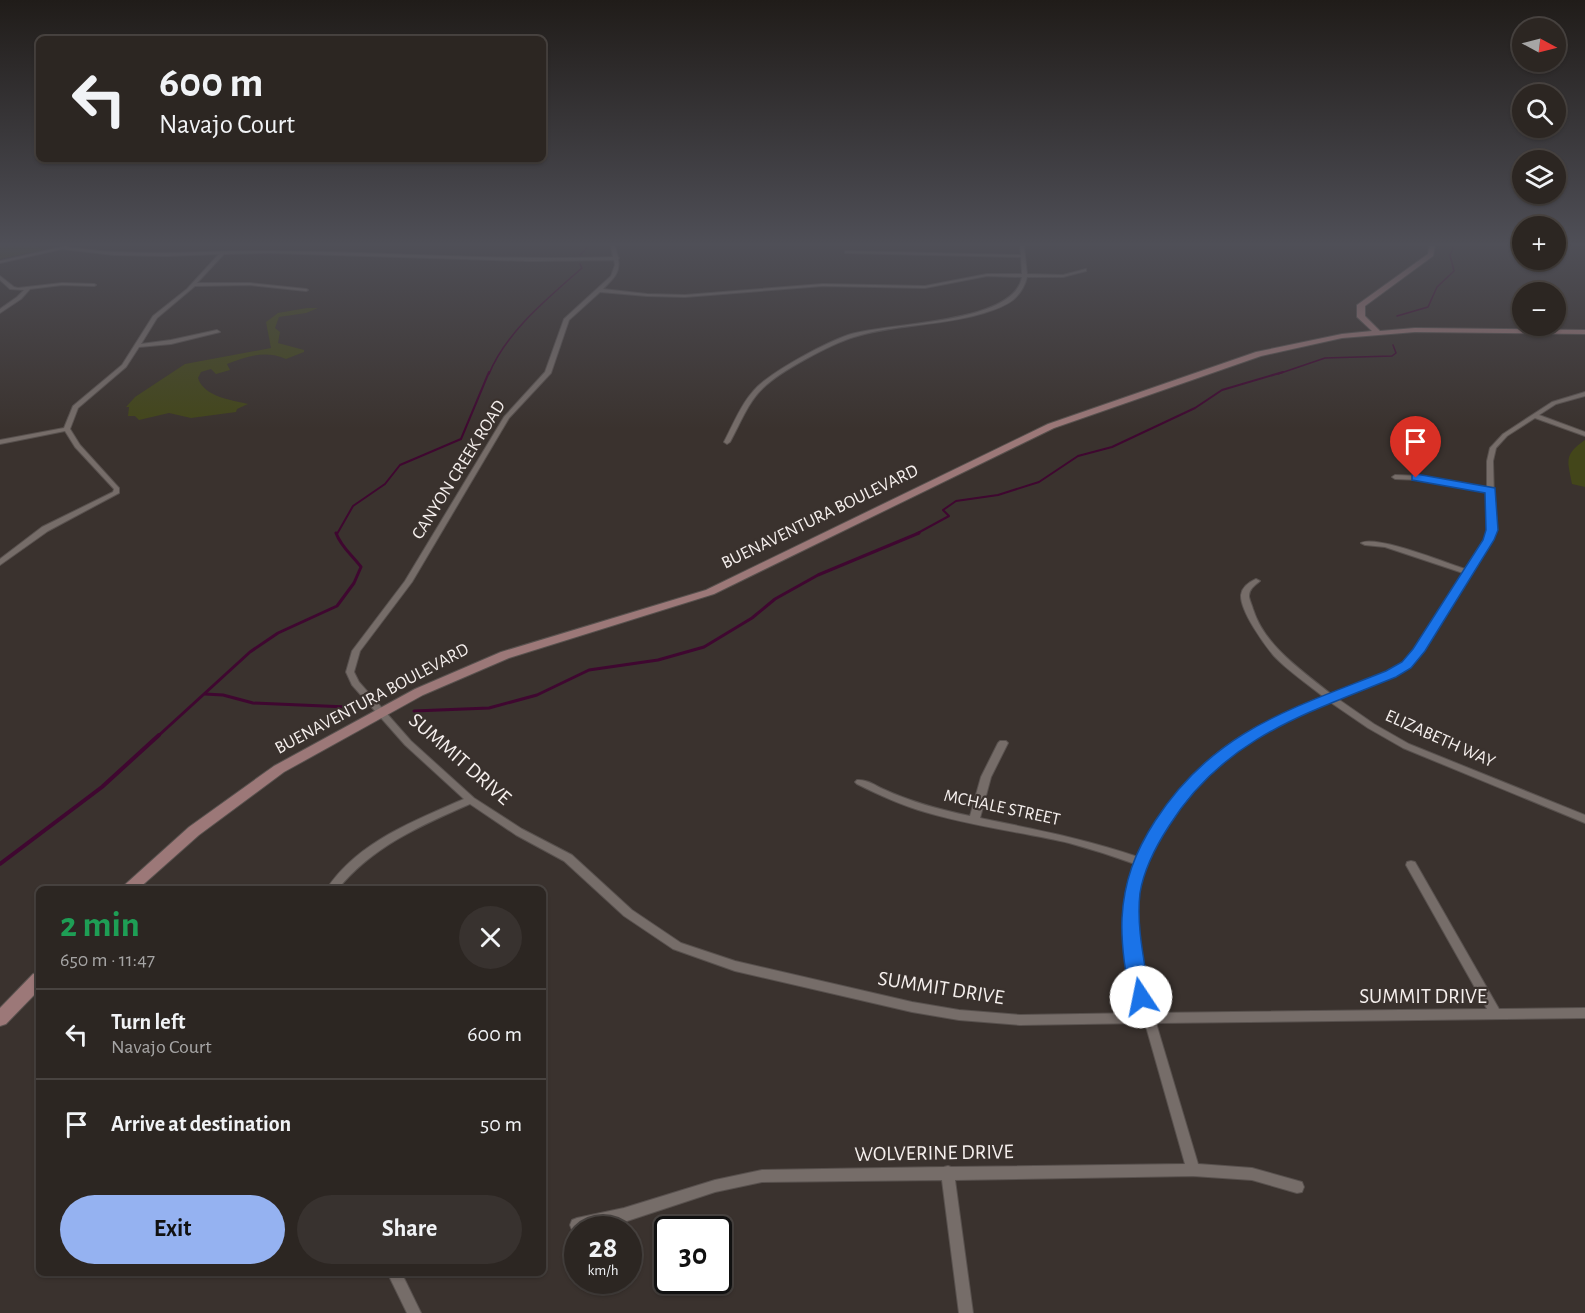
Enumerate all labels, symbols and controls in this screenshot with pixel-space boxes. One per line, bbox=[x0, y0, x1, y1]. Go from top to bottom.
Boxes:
north arrow bbox=[1512, 18, 1566, 72]
map controls bbox=[1512, 18, 1566, 336]
icon: left bbox=[60, 60, 138, 138]
text: 600 m bbox=[159, 62, 263, 104]
button: search bbox=[1512, 84, 1566, 138]
text: Navajo Court bbox=[159, 111, 295, 138]
button: layers bbox=[1512, 150, 1566, 204]
button: + bbox=[1512, 216, 1566, 270]
button: − bbox=[1512, 282, 1566, 336]
street label: CANYON CREEK ROAD bbox=[409, 397, 509, 543]
pin bbox=[1390, 416, 1441, 478]
icon: arrive bbox=[1399, 425, 1432, 458]
street label: BUENAVENTURA BOULEVARD bbox=[719, 461, 921, 573]
street label: BUENAVENTURA BOULEVARD bbox=[272, 640, 472, 758]
street label: ELIZABETH WAY bbox=[1382, 707, 1498, 771]
street label: SUMMIT DRIVE bbox=[405, 709, 515, 809]
street label: MCHALE STREET bbox=[942, 787, 1062, 829]
button: close bbox=[459, 906, 522, 969]
text: 2 min bbox=[60, 907, 140, 943]
text: 650 m · 11:47 bbox=[60, 950, 155, 970]
position arrow bbox=[1109, 965, 1173, 1029]
street label: SUMMIT DRIVE bbox=[876, 968, 1006, 1008]
street label: SUMMIT DRIVE bbox=[1359, 986, 1487, 1007]
text: Turn left bbox=[111, 1011, 185, 1033]
icon: left bbox=[60, 1018, 93, 1051]
text: 600 m bbox=[467, 1023, 522, 1045]
text: Navajo Court bbox=[111, 1037, 212, 1057]
icon: arrive bbox=[60, 1108, 93, 1141]
text: Arrive at destination bbox=[111, 1113, 291, 1135]
text: 50 m bbox=[480, 1113, 522, 1135]
street label: WOLVERINE DRIVE bbox=[854, 1141, 1014, 1165]
button: Exit bbox=[60, 1195, 285, 1264]
button: Share bbox=[297, 1195, 522, 1264]
speed limit sign: 30 bbox=[654, 1216, 732, 1294]
text: 28 bbox=[589, 1233, 617, 1263]
text: km/h bbox=[588, 1263, 618, 1278]

